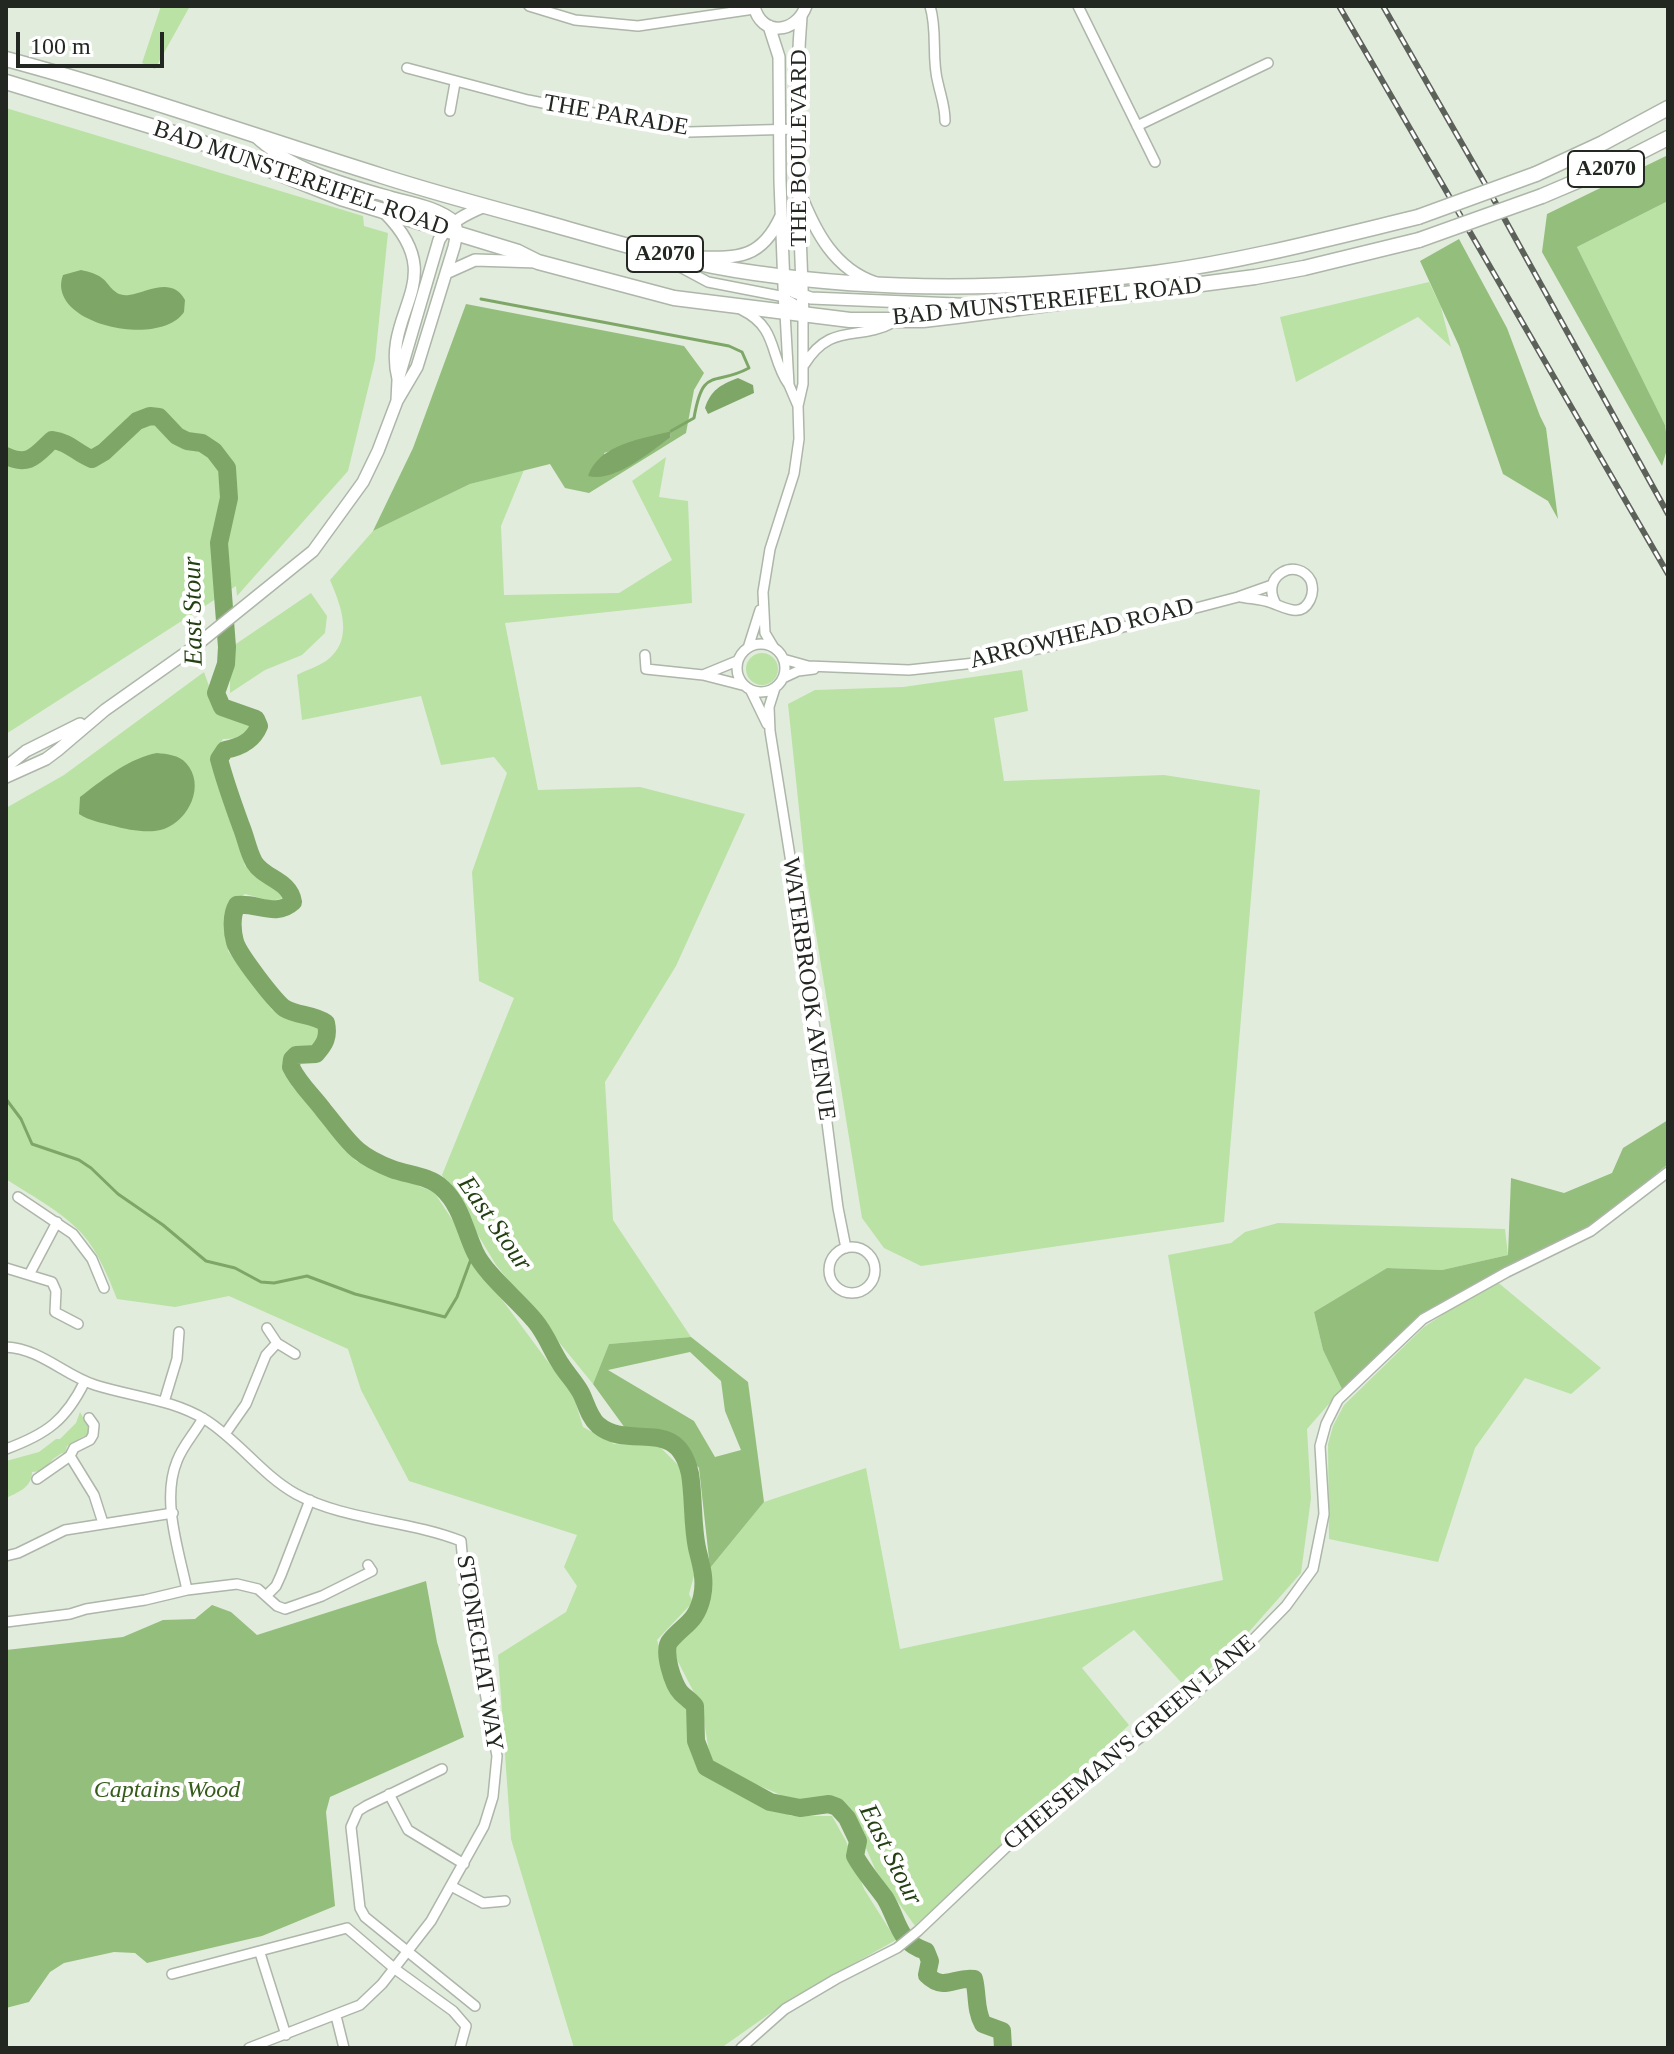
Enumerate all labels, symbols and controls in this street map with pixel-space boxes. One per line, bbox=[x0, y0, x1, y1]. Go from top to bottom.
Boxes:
scale bar bbox=[20, 16, 168, 66]
text: 100 m bbox=[30, 33, 91, 59]
street label: THE BOULEVARD bbox=[786, 49, 814, 247]
street label: THE PARADE bbox=[541, 89, 691, 143]
street label: BAD MUNSTEREIFEL ROAD bbox=[149, 115, 453, 243]
road number: A2070 bbox=[1568, 151, 1644, 187]
road number: A2070 bbox=[627, 236, 703, 272]
street label: BAD MUNSTEREIFEL ROAD bbox=[891, 271, 1203, 333]
water label: East Stour bbox=[177, 556, 211, 666]
street label: ARROWHEAD ROAD bbox=[967, 592, 1197, 676]
street label: WATERBROOK AVENUE bbox=[775, 856, 841, 1122]
water label: East Stour bbox=[450, 1170, 538, 1278]
street label: STONECHAT WAY bbox=[449, 1553, 509, 1753]
street label: CHEESEMAN'S GREEN LANE bbox=[998, 1629, 1262, 1857]
park label: Captains Wood bbox=[94, 1777, 240, 1805]
water label: East Stour bbox=[851, 1799, 929, 1911]

